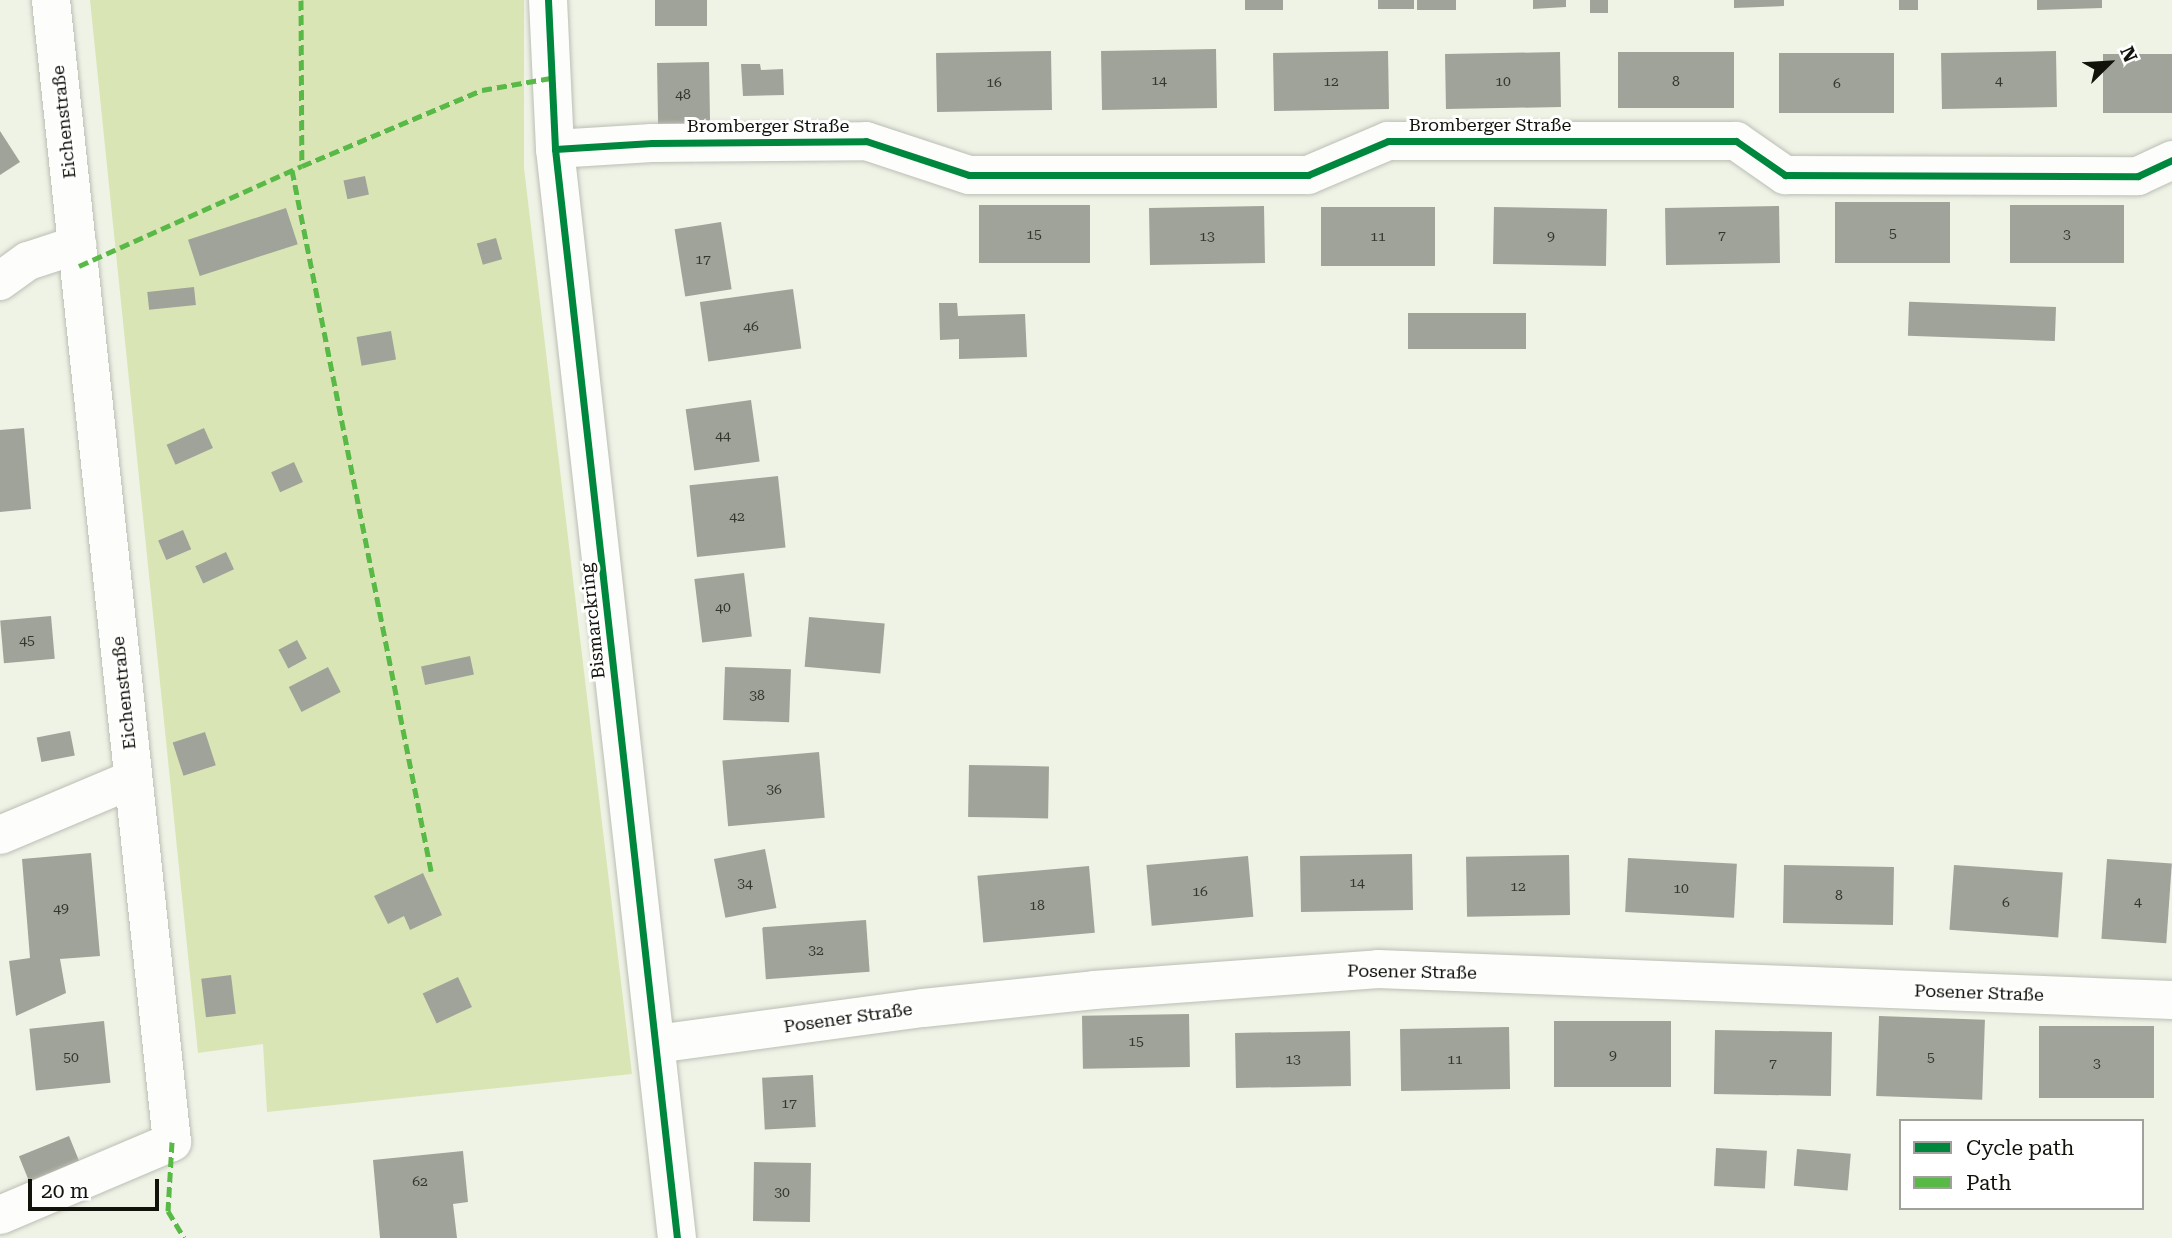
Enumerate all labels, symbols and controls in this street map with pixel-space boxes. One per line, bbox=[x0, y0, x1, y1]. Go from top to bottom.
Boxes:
north arrow bbox=[2074, 28, 2144, 98]
text: N bbox=[2115, 43, 2142, 66]
street label: Eichenstraße bbox=[47, 64, 81, 180]
house number: 14 bbox=[1151, 72, 1167, 88]
house number: 4 bbox=[1995, 72, 2003, 88]
house number: 12 bbox=[1323, 73, 1339, 89]
house number: 10 bbox=[1495, 73, 1511, 89]
house number: 8 bbox=[1672, 73, 1680, 89]
house number: 16 bbox=[986, 74, 1002, 90]
house number: 6 bbox=[1833, 75, 1841, 91]
house number: 48 bbox=[675, 86, 691, 102]
street label: Bromberger Straße bbox=[1409, 114, 1571, 136]
street label: Bromberger Straße bbox=[687, 115, 849, 137]
house number: 5 bbox=[1889, 225, 1897, 241]
house number: 15 bbox=[1026, 226, 1042, 242]
house number: 3 bbox=[2063, 226, 2071, 242]
house number: 7 bbox=[1718, 227, 1726, 243]
house number: 13 bbox=[1199, 228, 1215, 244]
house number: 11 bbox=[1370, 228, 1386, 244]
house number: 9 bbox=[1547, 228, 1555, 244]
house number: 17 bbox=[695, 251, 711, 267]
house number: 46 bbox=[743, 318, 759, 334]
house number: 44 bbox=[715, 427, 731, 443]
house number: 42 bbox=[729, 508, 745, 524]
street label: Bismarckring bbox=[576, 562, 610, 680]
house number: 40 bbox=[715, 599, 731, 615]
house number: 45 bbox=[19, 632, 35, 648]
street label: Eichenstraße bbox=[107, 635, 141, 751]
house number: 38 bbox=[749, 687, 765, 703]
house number: 36 bbox=[766, 781, 782, 797]
house number: 14 bbox=[1349, 874, 1365, 890]
house number: 34 bbox=[737, 875, 753, 891]
house number: 12 bbox=[1510, 878, 1526, 894]
house number: 10 bbox=[1673, 880, 1689, 896]
house number: 16 bbox=[1192, 883, 1208, 899]
house number: 8 bbox=[1835, 887, 1843, 903]
house number: 4 bbox=[2134, 893, 2142, 909]
house number: 6 bbox=[2002, 894, 2010, 910]
house number: 18 bbox=[1029, 897, 1045, 913]
house number: 49 bbox=[53, 900, 69, 916]
house number: 32 bbox=[808, 942, 824, 958]
street label: Posener Straße bbox=[1347, 960, 1477, 984]
street label: Posener Straße bbox=[1914, 980, 2044, 1006]
street label: Posener Straße bbox=[782, 998, 914, 1038]
house number: 15 bbox=[1128, 1033, 1144, 1049]
house number: 9 bbox=[1609, 1047, 1617, 1063]
house number: 50 bbox=[63, 1049, 79, 1065]
house number: 5 bbox=[1927, 1049, 1935, 1065]
house number: 13 bbox=[1285, 1051, 1301, 1067]
house number: 11 bbox=[1447, 1051, 1463, 1067]
house number: 7 bbox=[1769, 1055, 1777, 1071]
house number: 3 bbox=[2093, 1055, 2101, 1071]
house number: 17 bbox=[781, 1095, 797, 1111]
legend bbox=[1899, 1119, 2144, 1210]
text: Cycle path bbox=[1966, 1136, 2074, 1160]
scale bar bbox=[32, 1164, 163, 1208]
text: Path bbox=[1966, 1171, 2012, 1195]
house number: 62 bbox=[412, 1173, 428, 1189]
text: 20 m bbox=[41, 1179, 89, 1203]
house number: 30 bbox=[774, 1184, 790, 1200]

